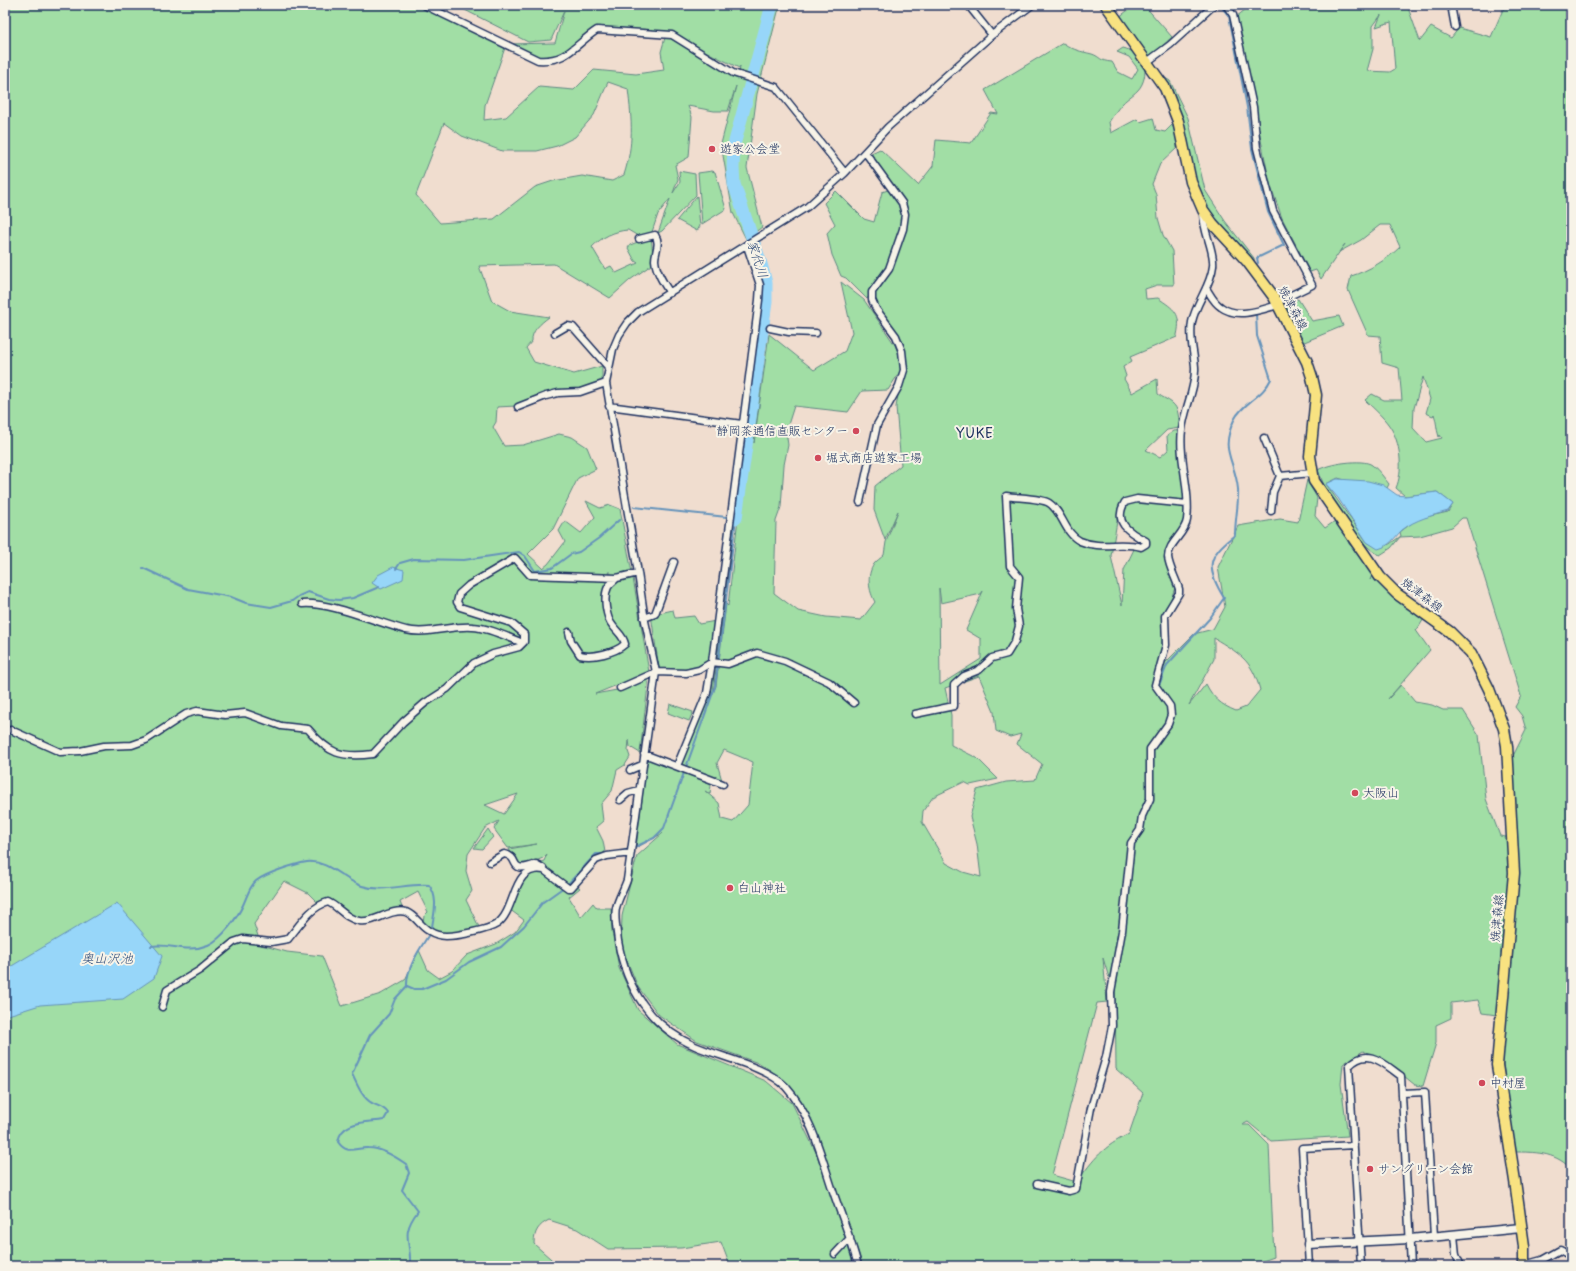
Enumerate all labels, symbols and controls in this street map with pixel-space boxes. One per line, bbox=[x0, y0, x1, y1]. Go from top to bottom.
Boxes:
place label: 遊家公会堂 bbox=[720, 142, 780, 157]
marker: 遊家公会堂 bbox=[707, 144, 717, 154]
water label: 家代川 bbox=[743, 238, 771, 280]
street label: 焼津森線 bbox=[1275, 284, 1310, 333]
place label: 静岡茶通信直販センター bbox=[716, 424, 848, 439]
district label: YUKE bbox=[955, 425, 994, 442]
marker: 静岡茶通信直販センター bbox=[851, 426, 861, 436]
place label: 堀式商店遊家工場 bbox=[826, 451, 922, 466]
marker: 堀式商店遊家工場 bbox=[813, 453, 823, 463]
street label: 焼津森線 bbox=[1398, 575, 1445, 616]
place label: 大阪山 bbox=[1363, 786, 1399, 801]
marker: 大阪山 bbox=[1350, 788, 1360, 798]
place label: 白山神社 bbox=[738, 881, 786, 896]
marker: 白山神社 bbox=[725, 883, 735, 893]
street label: 焼津森線 bbox=[1488, 893, 1507, 943]
water label: 奥山沢池 bbox=[81, 951, 134, 967]
place label: 中村屋 bbox=[1490, 1076, 1526, 1091]
marker: 中村屋 bbox=[1477, 1078, 1487, 1088]
place label: サングリーン会館 bbox=[1378, 1162, 1473, 1177]
marker: サングリーン会館 bbox=[1365, 1164, 1375, 1174]

